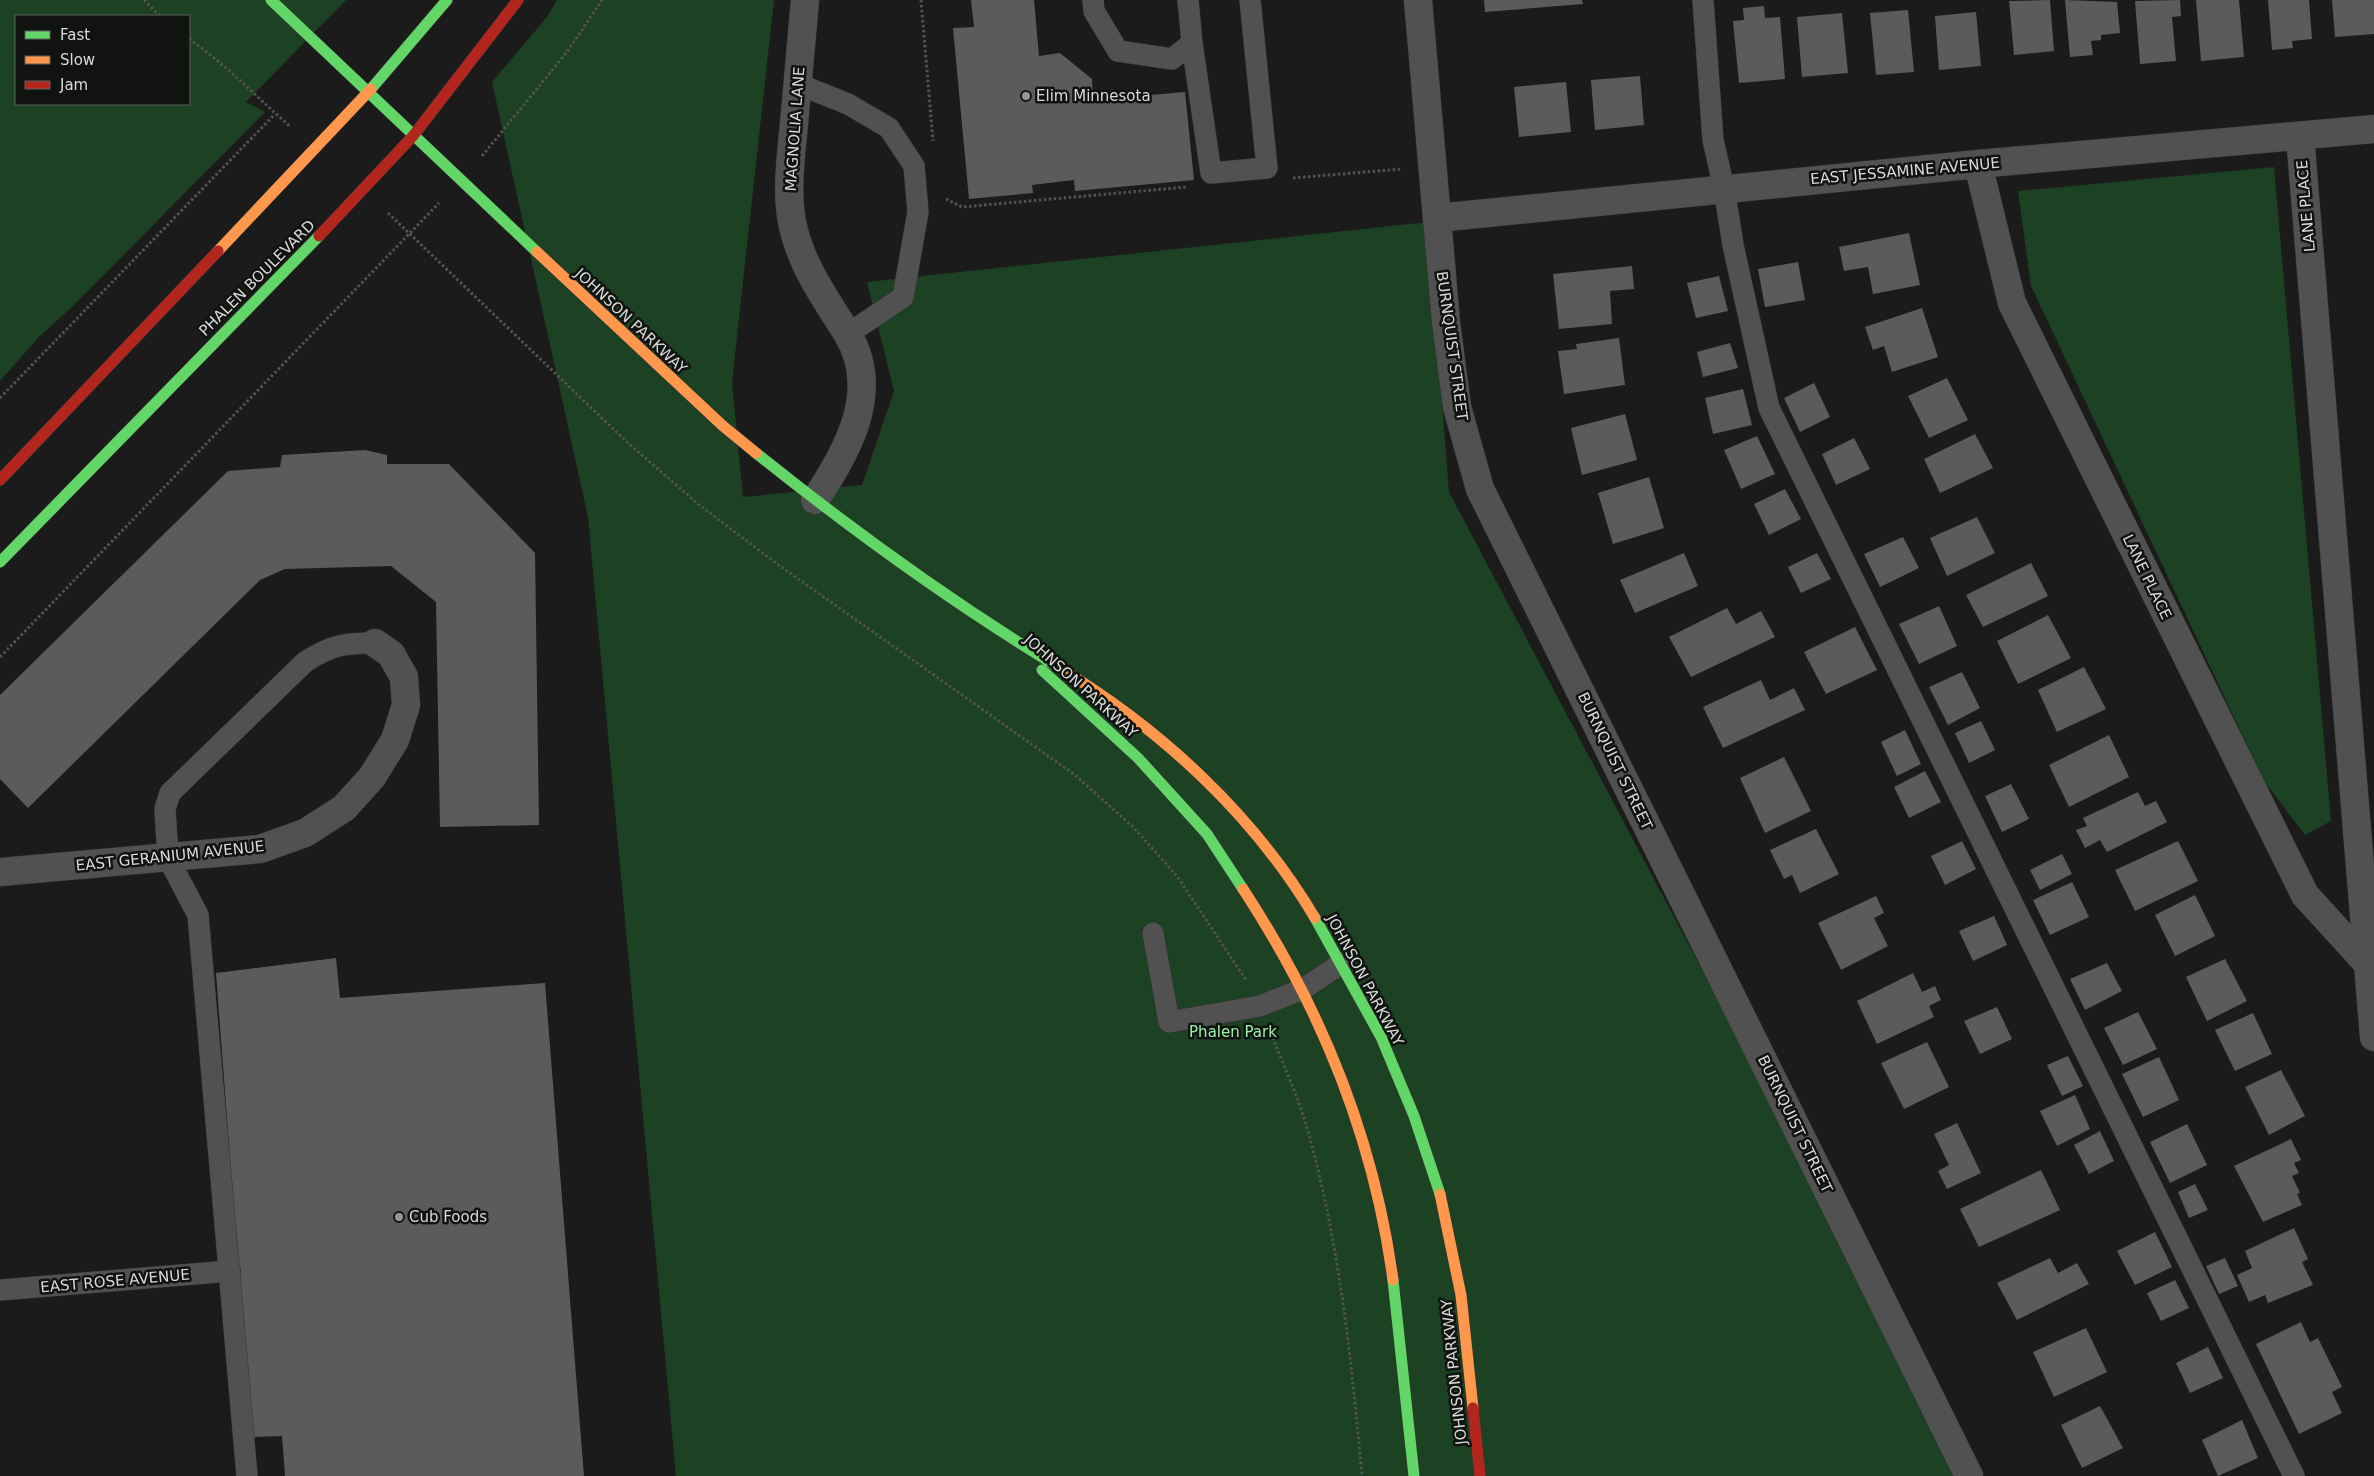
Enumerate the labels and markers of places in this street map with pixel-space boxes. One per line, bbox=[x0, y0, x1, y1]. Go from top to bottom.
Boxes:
place label: Elim Minnesota bbox=[1036, 87, 1151, 105]
marker: Elim Minnesota bbox=[1020, 90, 1032, 102]
place label: Cub Foods bbox=[409, 1208, 487, 1226]
marker: Cub Foods bbox=[393, 1211, 405, 1223]

